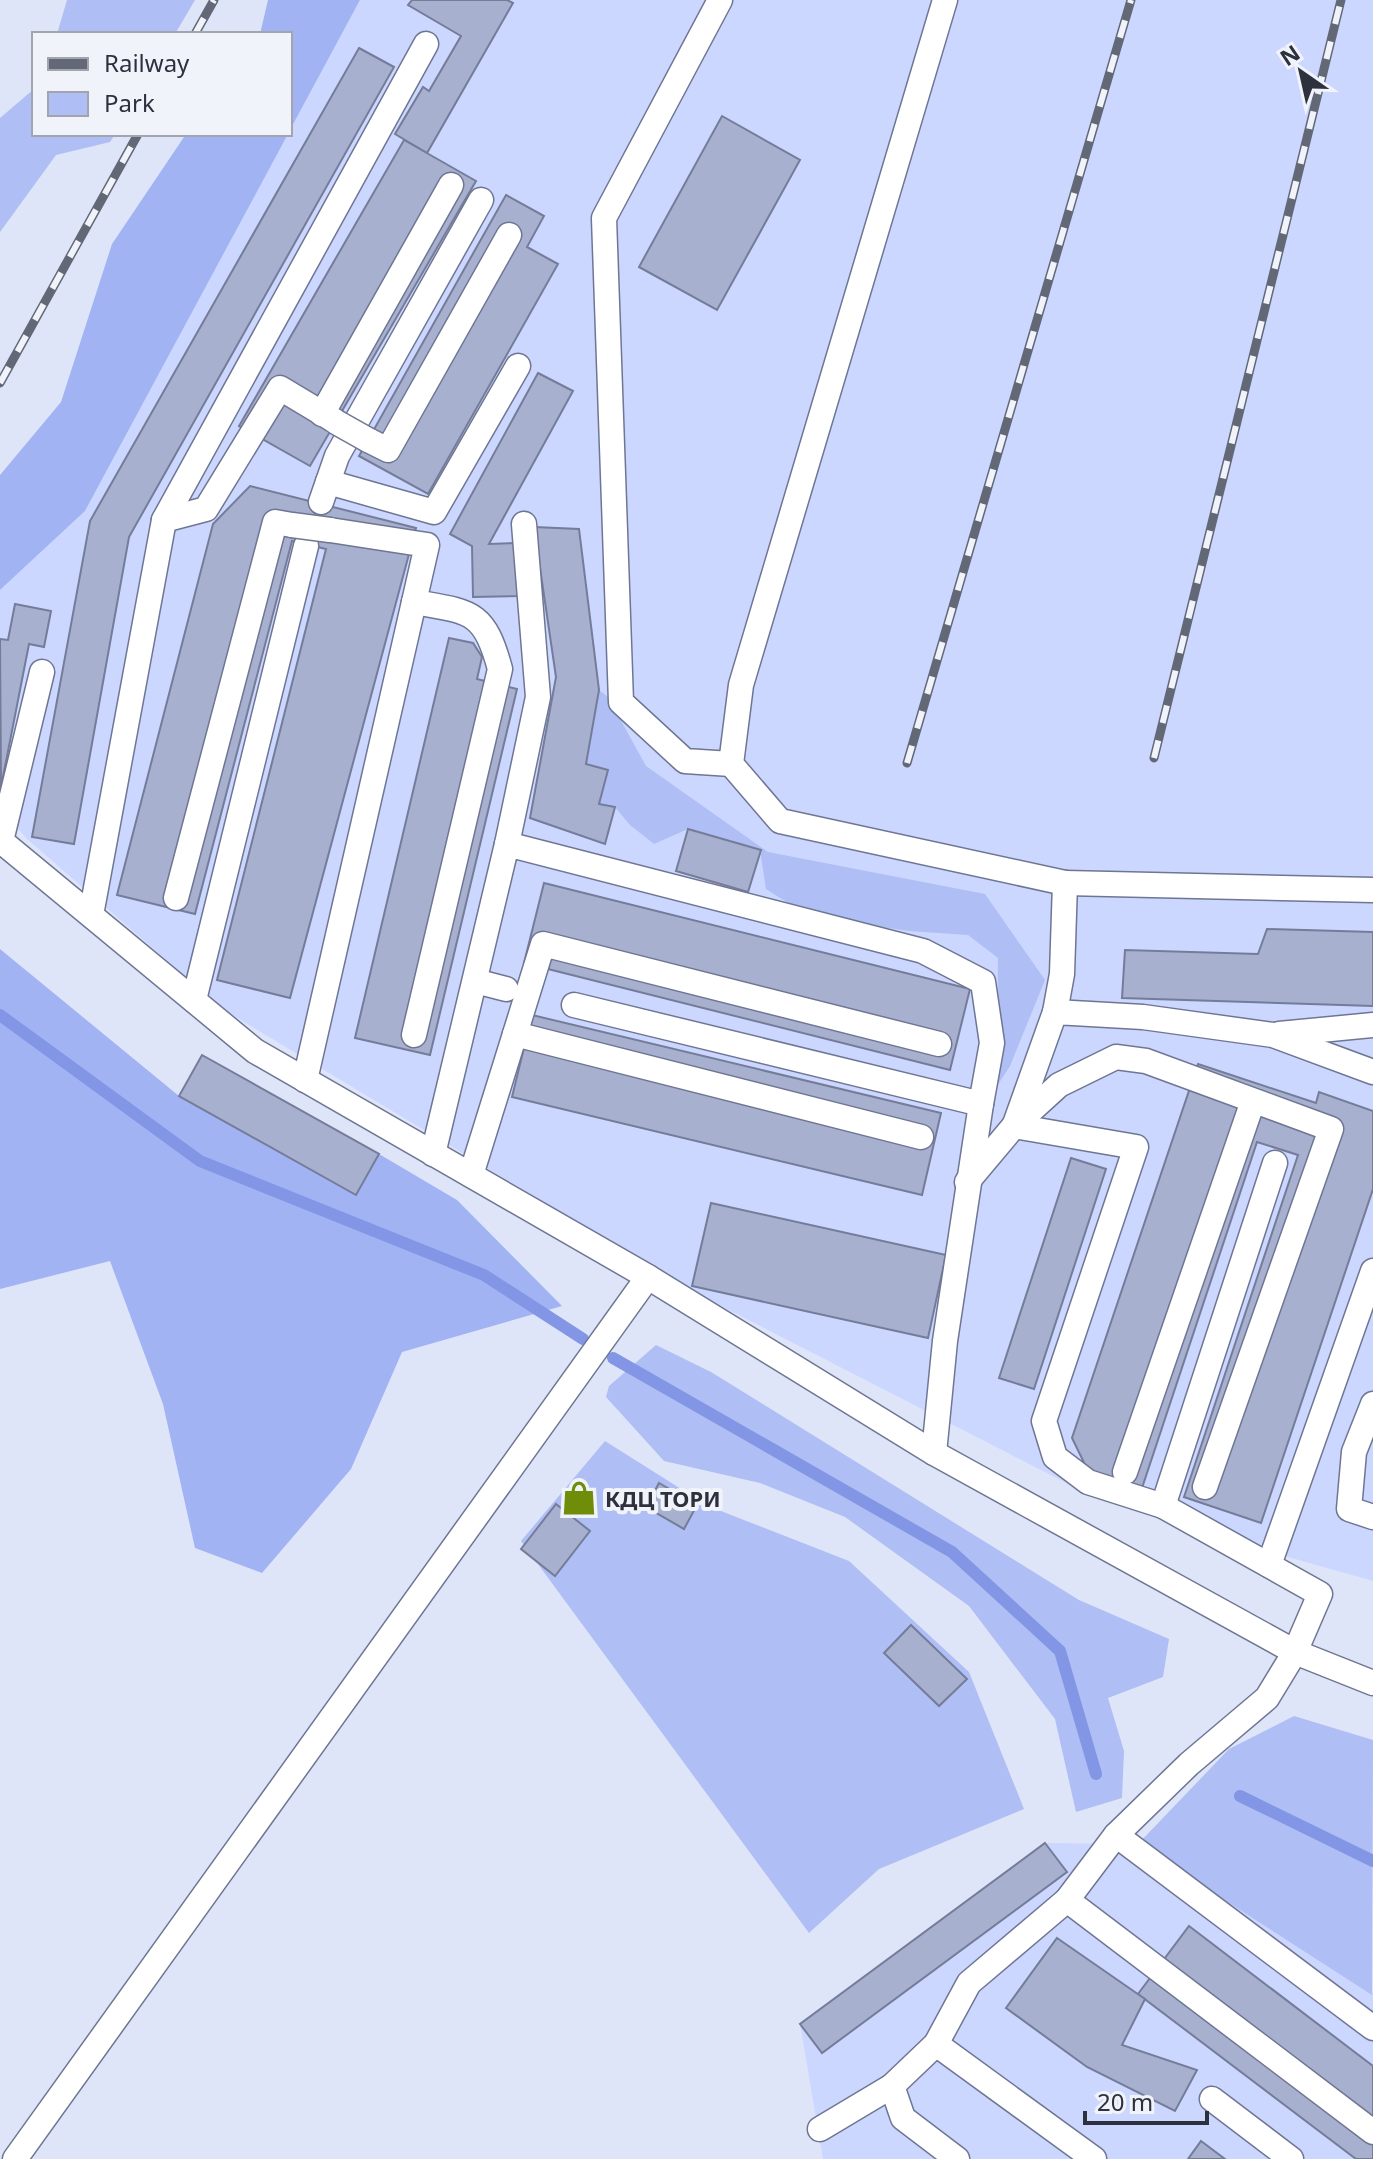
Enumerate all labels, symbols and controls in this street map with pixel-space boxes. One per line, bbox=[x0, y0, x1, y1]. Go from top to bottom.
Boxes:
legend bbox=[32, 32, 292, 136]
north arrow bbox=[1261, 32, 1341, 112]
text: N bbox=[1273, 37, 1305, 72]
text: Railway bbox=[104, 46, 190, 79]
text: Park bbox=[104, 86, 155, 119]
shop icon: КДЦ ТОРИ bbox=[560, 1479, 598, 1517]
place label: КДЦ ТОРИ bbox=[605, 1483, 721, 1513]
scale bar bbox=[1085, 2075, 1207, 2125]
text: 20 m bbox=[1097, 2085, 1153, 2118]

